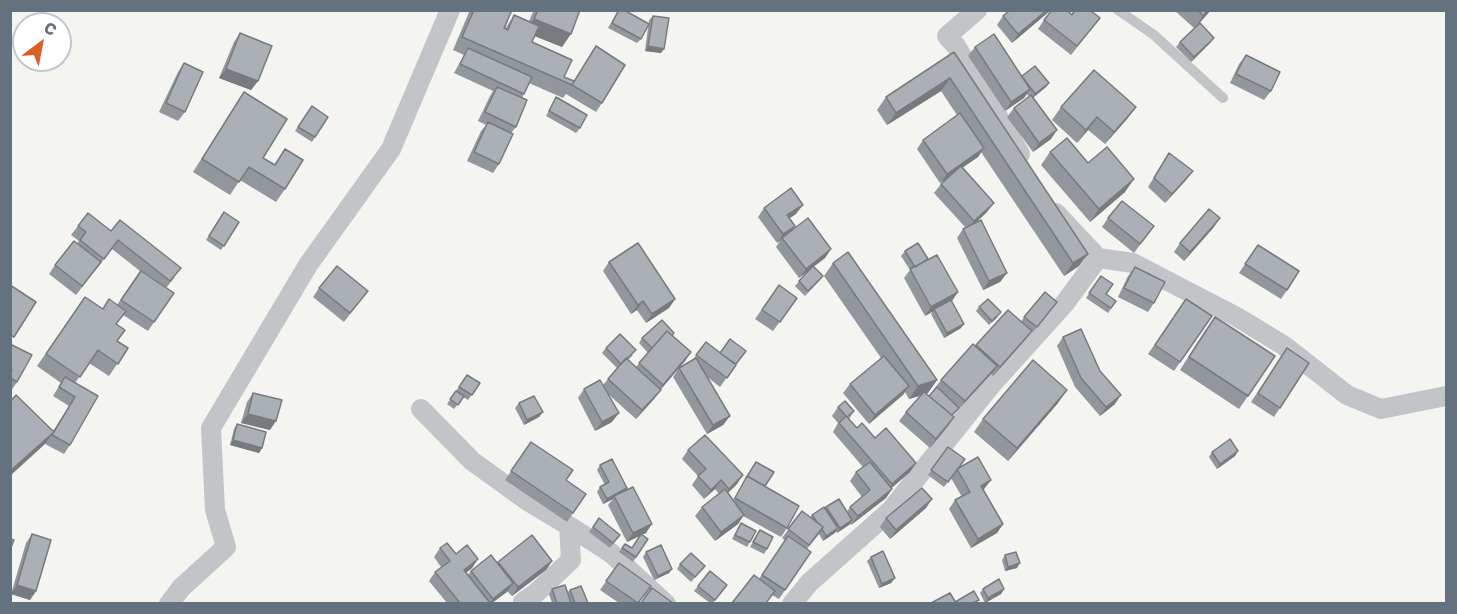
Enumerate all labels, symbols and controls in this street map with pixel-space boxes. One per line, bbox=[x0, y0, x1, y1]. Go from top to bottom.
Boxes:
north arrow bbox=[12, 12, 72, 72]
text: С bbox=[40, 17, 61, 40]

